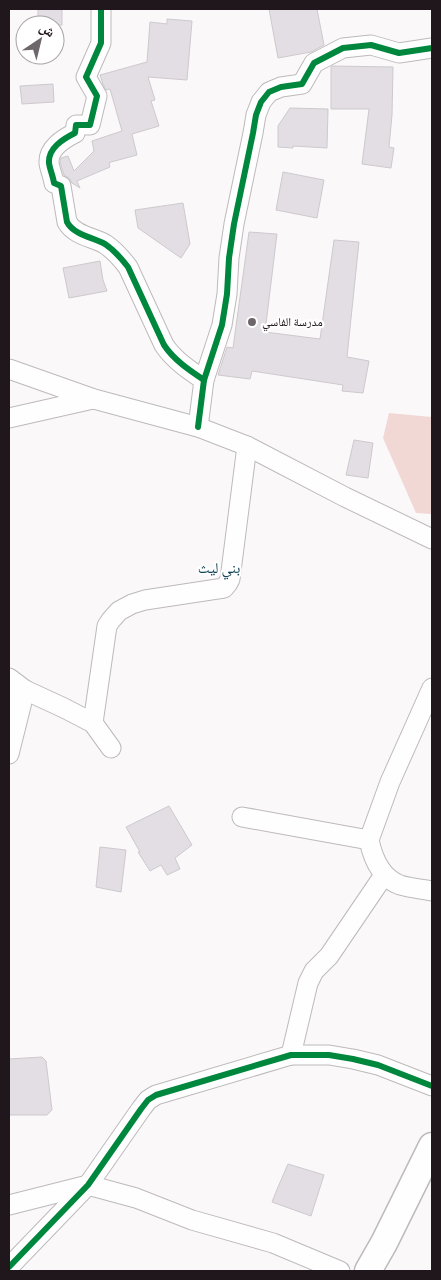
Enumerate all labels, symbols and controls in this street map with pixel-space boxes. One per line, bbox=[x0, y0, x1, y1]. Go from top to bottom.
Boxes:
north arrow bbox=[15, 15, 65, 65]
text: ش bbox=[36, 16, 60, 41]
place label: مدرسة الفاسي bbox=[262, 312, 323, 332]
marker: مدرسة الفاسي bbox=[246, 316, 258, 328]
district label: بني ليث bbox=[198, 555, 240, 580]

